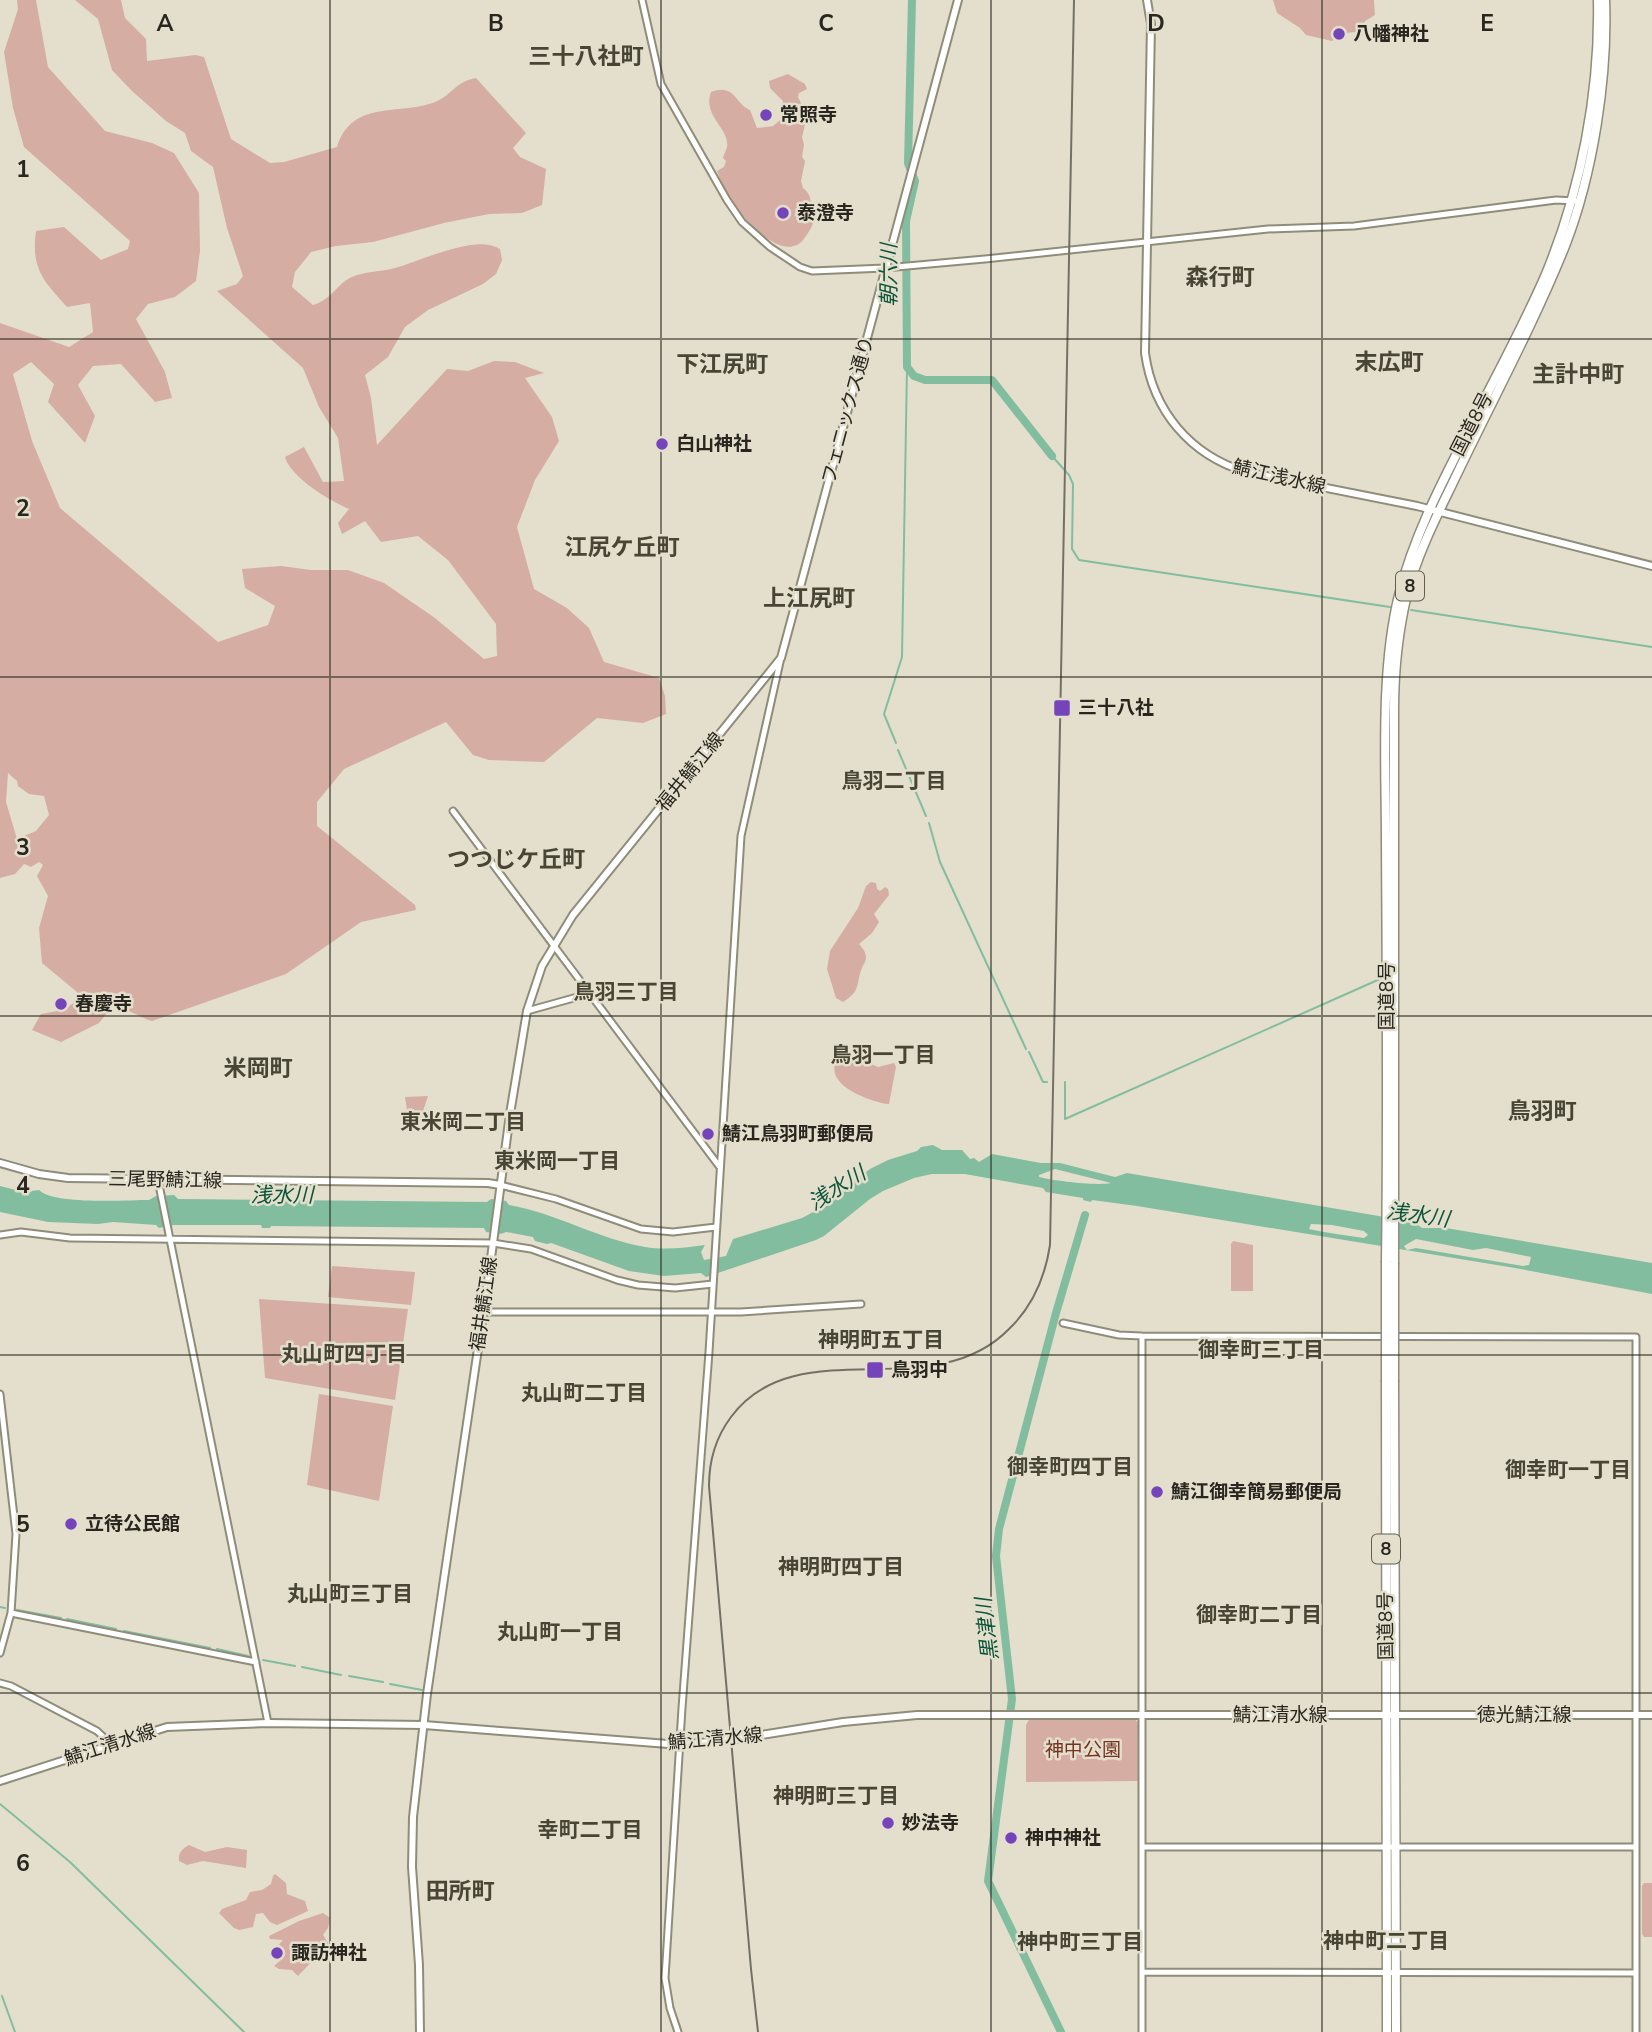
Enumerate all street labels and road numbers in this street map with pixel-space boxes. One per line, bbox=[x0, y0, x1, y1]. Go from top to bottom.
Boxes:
street label: フェニックス通り bbox=[816, 333, 880, 487]
street label: 国道8号 bbox=[1445, 388, 1499, 460]
street label: 鯖江浅水線 bbox=[1230, 454, 1328, 500]
road number: 8 bbox=[1396, 572, 1424, 600]
street label: 福井鯖江線 bbox=[650, 727, 730, 817]
street label: 国道8号 bbox=[1374, 962, 1400, 1030]
street label: 三尾野鯖江線 bbox=[108, 1166, 222, 1194]
street label: 福井鯖江線 bbox=[465, 1255, 503, 1353]
road number: 8 bbox=[1372, 1534, 1400, 1564]
street label: 国道8号 bbox=[1372, 1592, 1400, 1660]
street label: 鯖江清水線 bbox=[1232, 1702, 1328, 1728]
street label: 徳光鯖江線 bbox=[1476, 1702, 1572, 1728]
street label: 鯖江清水線 bbox=[61, 1718, 159, 1772]
street label: 鯖江清水線 bbox=[667, 1722, 763, 1756]

